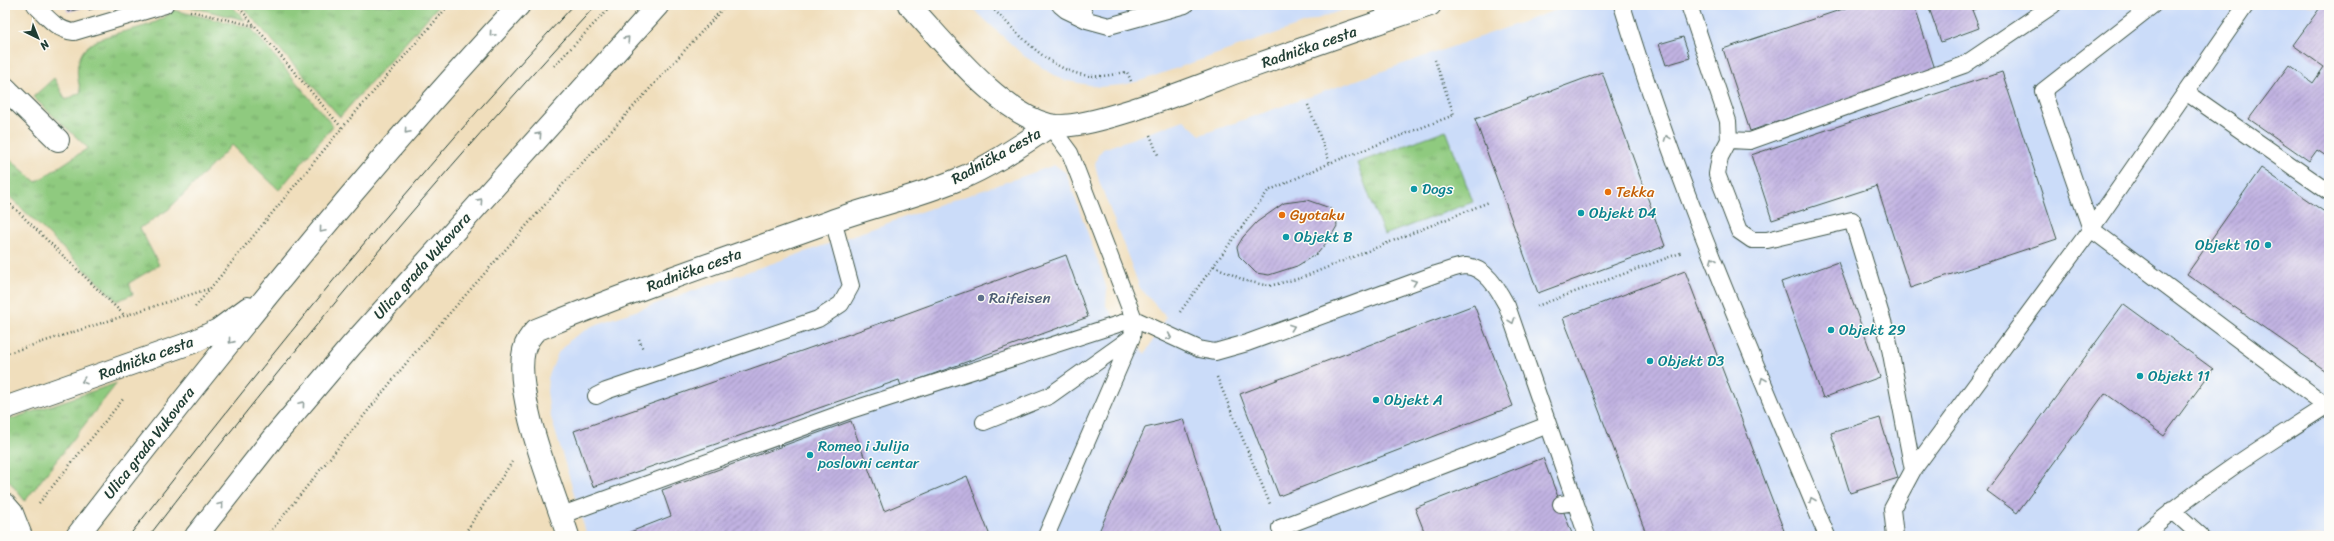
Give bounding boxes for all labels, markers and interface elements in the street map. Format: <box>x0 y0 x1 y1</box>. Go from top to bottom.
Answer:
north arrow <box>18 18 58 58</box>
street label: Radnička cesta <box>1258 18 1361 75</box>
one-way arrow <box>490 29 497 37</box>
text: N <box>35 35 54 55</box>
one-way arrow <box>622 36 629 44</box>
street label: Radnička cesta <box>946 120 1046 191</box>
one-way arrow <box>404 127 411 134</box>
one-way arrow <box>534 132 542 140</box>
one-way arrow <box>1664 135 1672 142</box>
place label: Dogs <box>1422 176 1453 202</box>
place label: Tekka <box>1616 179 1655 205</box>
marker: Dogs <box>1409 184 1419 194</box>
marker: Tekka <box>1603 187 1613 197</box>
one-way arrow <box>475 198 483 206</box>
place label: Objekt D4 <box>1589 200 1656 226</box>
place label: Gyotaku <box>1290 202 1345 228</box>
street label: Ulica grada Vukovara <box>367 206 478 326</box>
marker: Objekt D4 <box>1576 208 1586 218</box>
marker: Gyotaku <box>1277 210 1287 220</box>
place label: Objekt B <box>1294 224 1353 250</box>
one-way arrow <box>320 226 327 233</box>
marker: Objekt B <box>1281 232 1291 242</box>
place label: Objekt 10 <box>2195 232 2260 258</box>
marker: Objekt 10 <box>2263 240 2273 250</box>
street label: Radnička cesta <box>643 241 746 299</box>
one-way arrow <box>1710 256 1718 264</box>
one-way arrow <box>1411 278 1418 286</box>
place label: Raifeisen <box>989 285 1051 311</box>
marker: Raifeisen <box>976 293 986 303</box>
place label: Objekt 29 <box>1839 317 1906 343</box>
one-way arrow <box>1508 318 1516 325</box>
one-way arrow <box>1289 323 1296 331</box>
marker: Objekt 29 <box>1826 325 1836 335</box>
street label: Radnička cesta <box>95 329 198 387</box>
one-way arrow <box>1165 332 1172 340</box>
one-way arrow <box>228 337 235 344</box>
place label: Objekt D3 <box>1658 348 1724 374</box>
marker: Objekt D3 <box>1645 356 1655 366</box>
place label: Objekt 11 <box>2148 363 2210 389</box>
marker: Objekt 11 <box>2135 371 2145 381</box>
one-way arrow <box>81 376 88 384</box>
one-way arrow <box>1759 376 1767 383</box>
street label: Ulica grada Vukovara <box>97 381 202 505</box>
place label: Objekt A <box>1384 387 1443 413</box>
marker: Objekt A <box>1371 395 1381 405</box>
one-way arrow <box>297 401 304 409</box>
place label: Romeo i Julija poslovni centar <box>817 433 920 476</box>
marker: Romeo i Julija poslovni centar <box>805 450 815 460</box>
one-way arrow <box>1809 496 1817 503</box>
one-way arrow <box>216 503 223 510</box>

